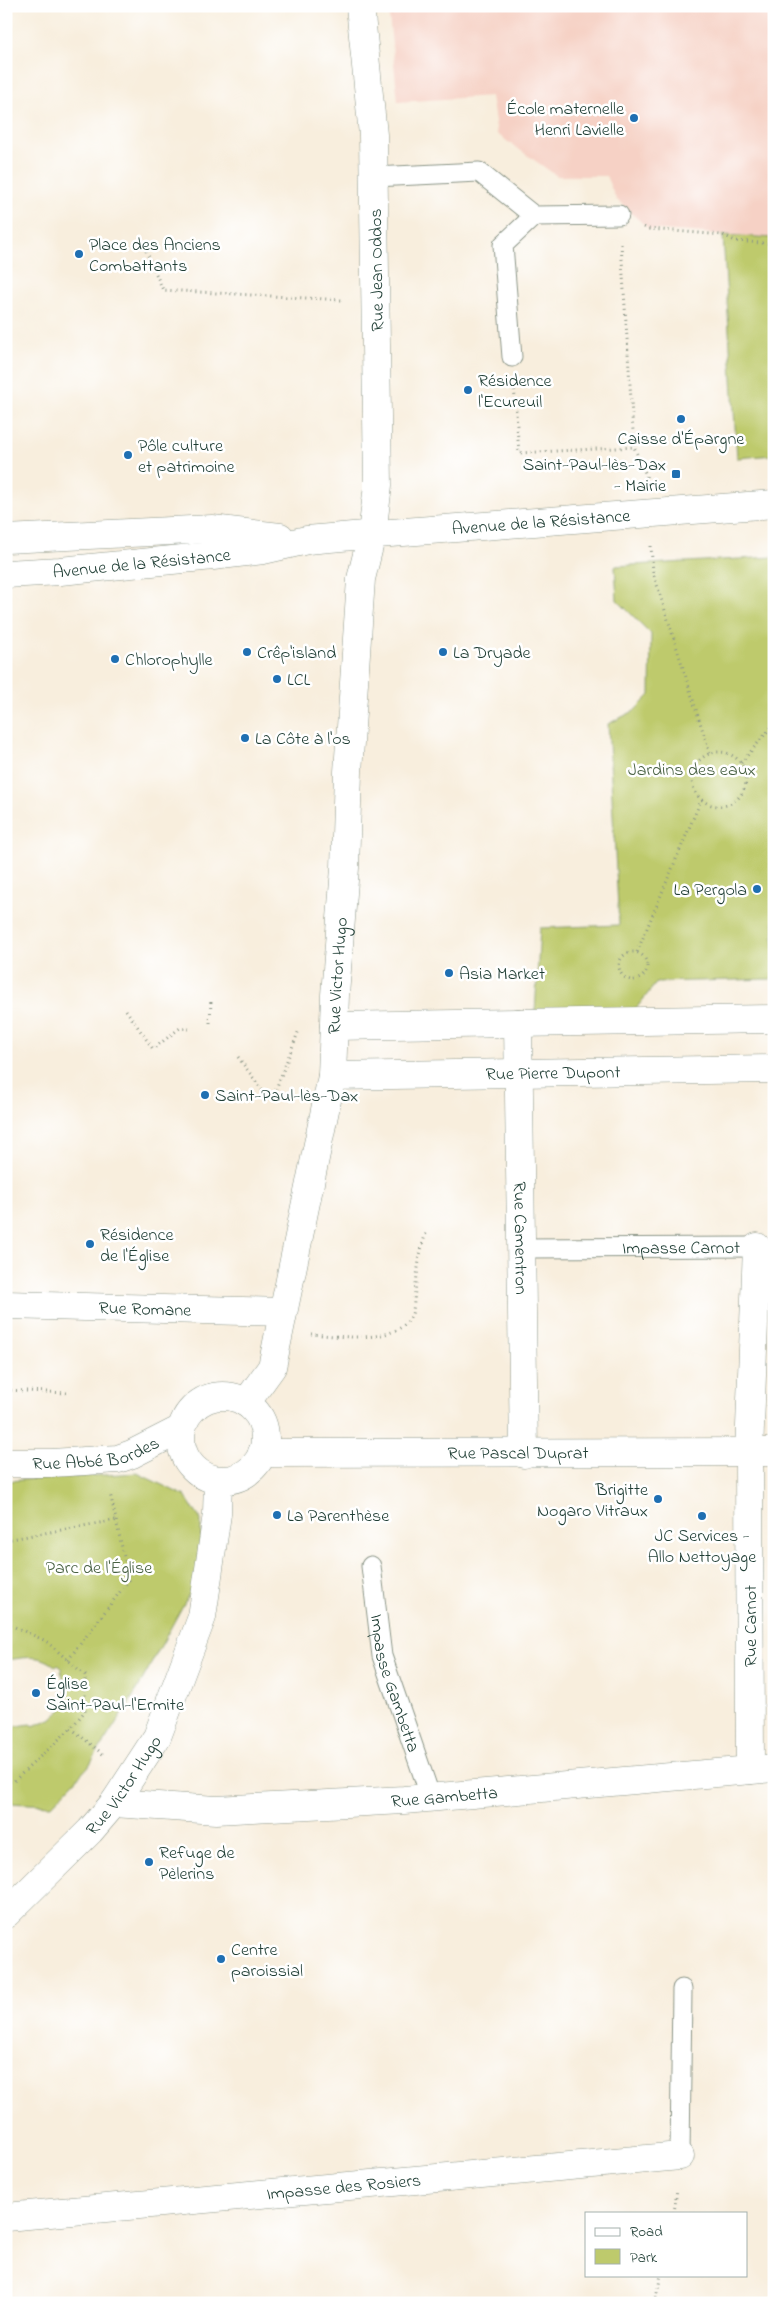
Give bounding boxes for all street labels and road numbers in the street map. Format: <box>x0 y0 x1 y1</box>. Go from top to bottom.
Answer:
street label: Rue Jean Oddos <box>364 208 392 332</box>
street label: Avenue de la Résistance <box>451 504 632 543</box>
street label: Avenue de la Résistance <box>52 543 233 586</box>
street label: Rue Victor Hugo <box>323 916 356 1035</box>
street label: Rue Pierre Dupont <box>485 1060 621 1089</box>
street label: Rue Camentron <box>505 1181 533 1295</box>
street label: Impasse Carnot <box>622 1236 740 1263</box>
street label: Rue Romane <box>98 1296 193 1325</box>
street label: Rue Abbé Bordes <box>32 1431 164 1478</box>
street label: Rue Pascal Duprat <box>447 1441 589 1468</box>
street label: Rue Carnot <box>739 1585 765 1667</box>
street label: Impasse Gambetta <box>362 1613 425 1756</box>
street label: Rue Victor Hugo <box>81 1731 169 1842</box>
street label: Rue Gambetta <box>390 1781 499 1816</box>
street label: Impasse des Rosiers <box>265 2168 422 2208</box>

